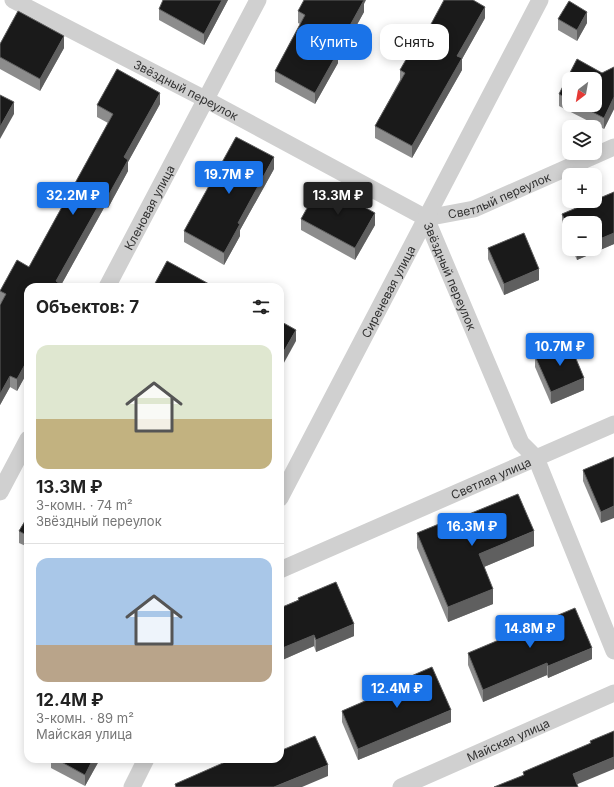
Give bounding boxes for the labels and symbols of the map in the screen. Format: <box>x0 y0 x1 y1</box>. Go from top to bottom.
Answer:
street label: Звёздный переулок <box>131 56 242 123</box>
north arrow <box>562 72 602 112</box>
pin: 19.7M ₽ <box>192 161 266 195</box>
street label: Кленовая улица <box>120 162 177 252</box>
street label: Светлый переулок <box>447 168 553 221</box>
pin: 32.2M ₽ <box>36 182 110 216</box>
pin: 13.3M ₽ <box>301 182 375 216</box>
street label: Звёздный переулок <box>421 220 480 333</box>
street label: Сиреневая улица <box>358 243 418 340</box>
pin: 10.7M ₽ <box>523 333 597 367</box>
street label: Светлая улица <box>448 454 533 502</box>
pin: 16.3M ₽ <box>435 513 509 547</box>
pin: 14.8M ₽ <box>493 615 567 649</box>
pin: 12.4M ₽ <box>360 675 434 709</box>
street label: Майская улица <box>464 715 552 765</box>

